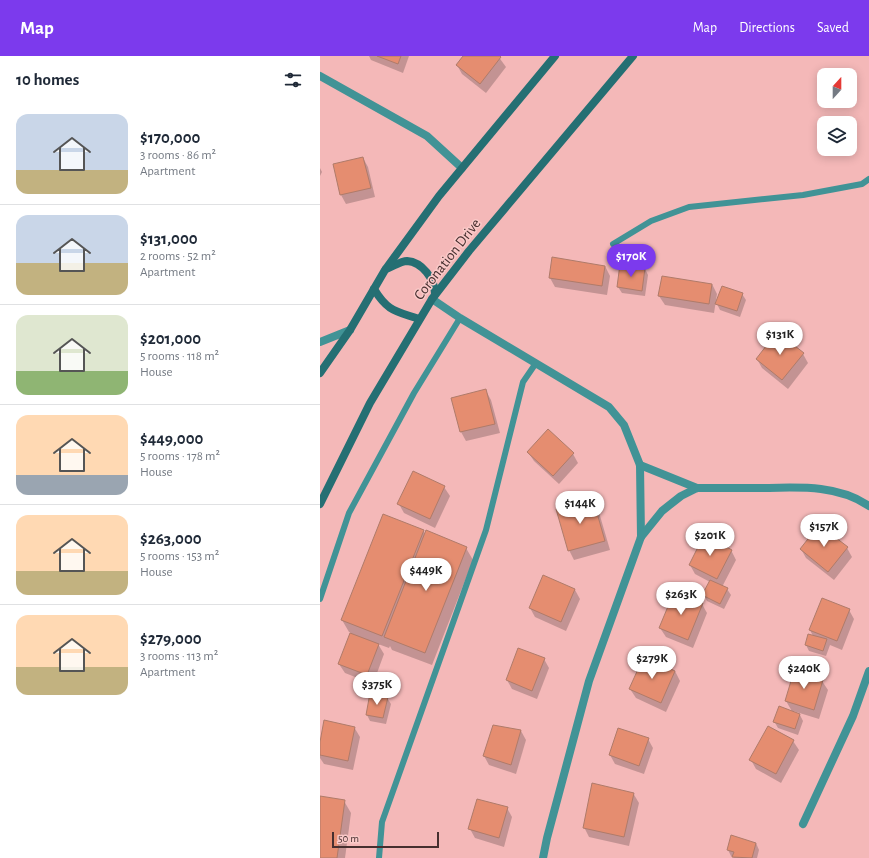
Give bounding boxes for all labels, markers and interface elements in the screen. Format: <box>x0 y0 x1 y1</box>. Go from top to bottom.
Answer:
text: Map <box>20 19 54 38</box>
text: Map <box>693 21 717 35</box>
text: Directions <box>739 21 795 35</box>
text: Saved <box>817 21 849 35</box>
north arrow <box>817 68 857 108</box>
map controls <box>817 68 857 156</box>
icon: filters <box>282 69 304 91</box>
text: 10 homes <box>16 71 79 88</box>
button: layers <box>817 116 857 156</box>
text: $170,000 <box>140 129 200 146</box>
icon: home <box>48 130 96 178</box>
text: 3 rooms · 86 m² <box>140 149 216 162</box>
text: Apartment <box>140 165 195 178</box>
street label: Coronation Drive <box>411 216 484 303</box>
text: $131,000 <box>140 230 198 247</box>
icon: home <box>48 231 96 279</box>
pin: $170K <box>603 244 659 278</box>
text: 2 rooms · 52 m² <box>140 250 216 263</box>
text: $170K <box>616 250 646 263</box>
text: Apartment <box>140 266 195 279</box>
pin: $131K <box>752 322 808 356</box>
text: $131K <box>766 328 794 341</box>
text: $201,000 <box>140 330 201 347</box>
icon: home <box>48 331 96 379</box>
text: 5 rooms · 118 m² <box>140 350 219 363</box>
text: House <box>140 366 172 379</box>
text: $449,000 <box>140 430 203 447</box>
icon: home <box>48 431 96 479</box>
text: 5 rooms · 178 m² <box>140 450 220 463</box>
text: House <box>140 466 172 479</box>
pin: $144K <box>552 491 608 525</box>
text: $144K <box>564 497 596 510</box>
pin: $157K <box>796 514 852 548</box>
text: $157K <box>809 520 839 533</box>
pin: $201K <box>682 523 738 557</box>
text: $201K <box>694 529 726 542</box>
text: $263,000 <box>140 530 202 547</box>
icon: home <box>48 531 96 579</box>
text: 5 rooms · 153 m² <box>140 550 219 563</box>
pin: $449K <box>398 558 454 592</box>
text: $449K <box>410 564 442 577</box>
text: House <box>140 566 172 579</box>
pin: $263K <box>653 582 709 616</box>
text: $263K <box>665 588 697 601</box>
text: $279,000 <box>140 630 202 647</box>
icon: home <box>48 631 96 679</box>
pin: $279K <box>624 646 680 680</box>
text: 3 rooms · 113 m² <box>140 650 218 663</box>
text: $279K <box>636 652 668 665</box>
pin: $240K <box>776 656 832 690</box>
text: $240K <box>788 662 820 675</box>
text: Apartment <box>140 666 195 679</box>
pin: $375K <box>349 672 405 706</box>
text: $375K <box>362 678 392 691</box>
scale bar <box>332 830 439 849</box>
text: 50 m <box>338 833 359 844</box>

